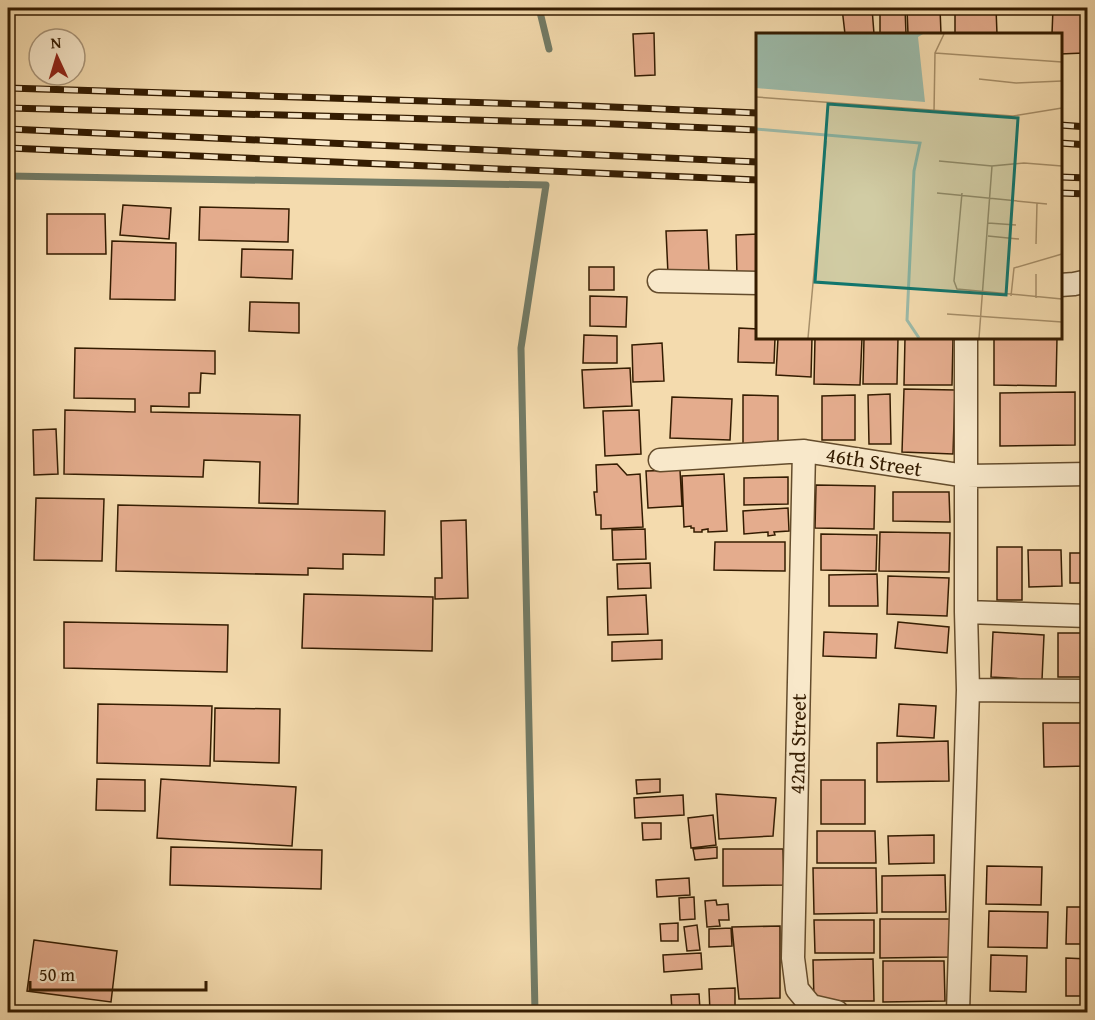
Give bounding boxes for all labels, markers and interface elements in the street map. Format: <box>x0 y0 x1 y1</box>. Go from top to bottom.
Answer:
north arrow <box>27 27 87 87</box>
text: N <box>50 30 62 54</box>
inset map <box>756 33 1062 339</box>
street label: 46th Street <box>824 439 925 485</box>
street label: 42nd Street <box>781 693 814 795</box>
scale bar <box>30 954 206 992</box>
text: 50 m <box>39 961 75 988</box>

